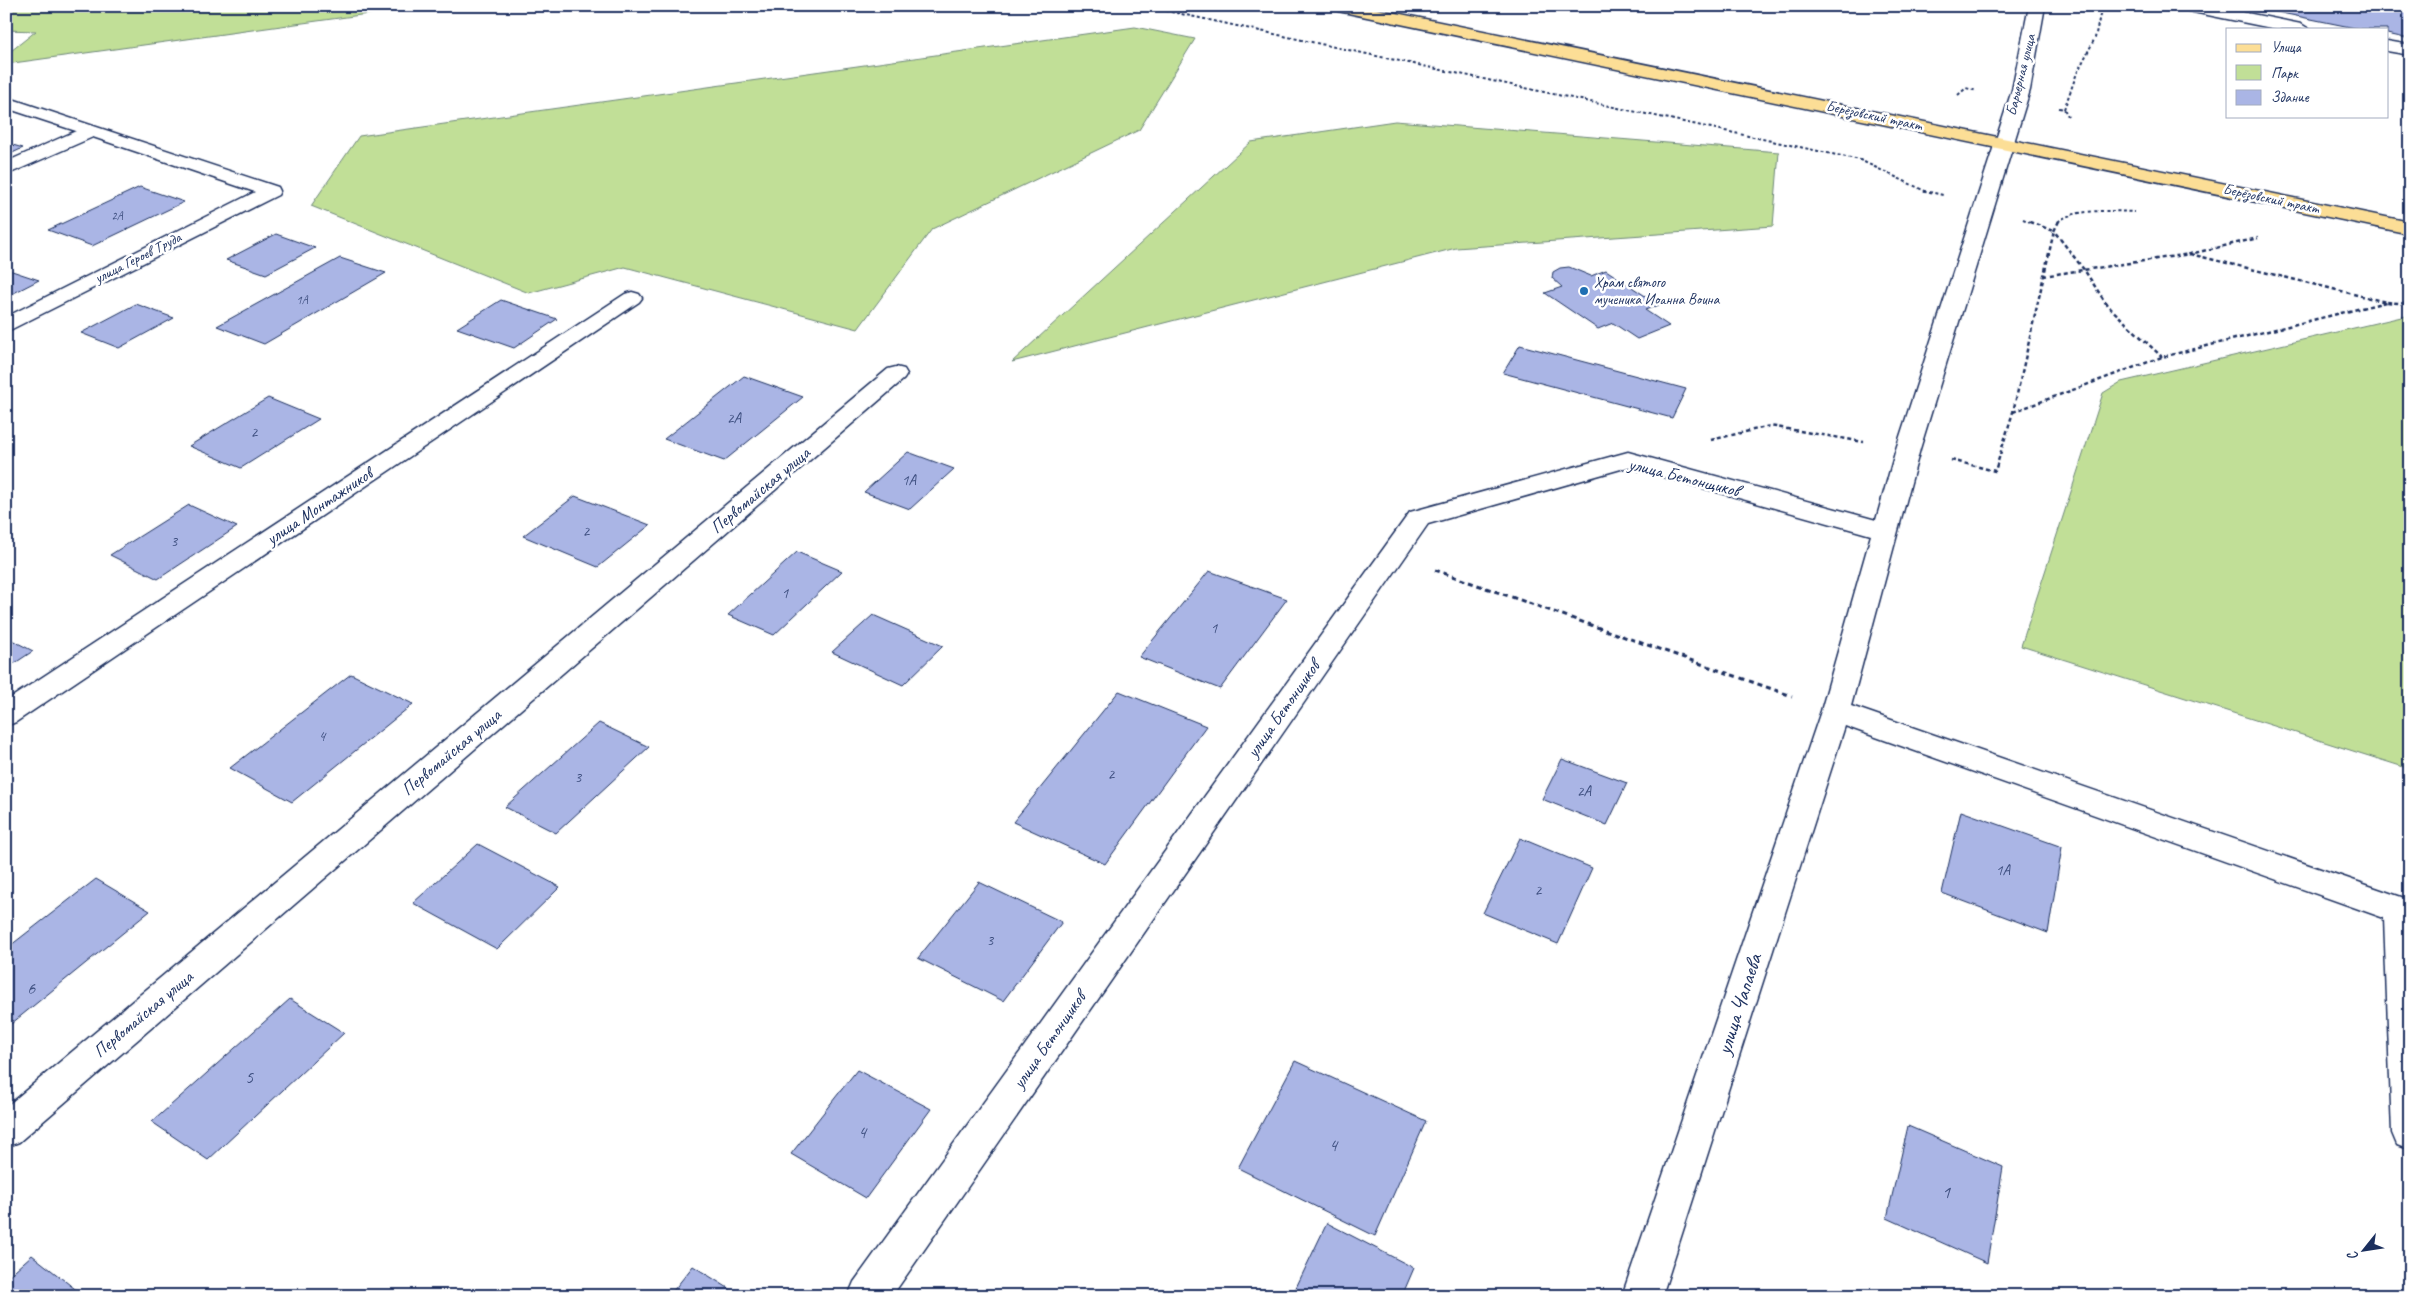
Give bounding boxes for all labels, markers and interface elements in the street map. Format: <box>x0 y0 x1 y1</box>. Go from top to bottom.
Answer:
legend <box>2226 28 2388 118</box>
street label: Барьерная улица <box>2002 31 2041 118</box>
text: Улица <box>2271 38 2302 57</box>
text: Парк <box>2271 64 2299 83</box>
text: Здание <box>2271 88 2310 107</box>
street label: Берёзовский тракт <box>1824 97 1925 136</box>
street label: Берёзовский тракт <box>2221 180 2322 219</box>
house number: 2А <box>111 208 124 224</box>
street label: улица Героев Труда <box>91 228 185 288</box>
place label: Храм святого мученика Иоанна Воина <box>1594 273 1721 309</box>
marker: Храм святого мученика Иоанна Воина <box>1578 285 1590 297</box>
house number: 1А <box>296 292 309 308</box>
house number: 2А <box>727 409 743 428</box>
house number: 2 <box>251 423 259 442</box>
street label: Первомайская улица <box>706 441 816 538</box>
street label: улица Бетонщиков <box>1625 452 1746 502</box>
street label: улица Монтажников <box>261 461 379 550</box>
house number: 1А <box>902 471 918 490</box>
house number: 2 <box>583 522 591 541</box>
house number: 3 <box>171 532 179 551</box>
house number: 1 <box>782 584 790 603</box>
house number: 1 <box>1211 619 1219 638</box>
street label: улица Бетонщиков <box>1241 653 1327 763</box>
street label: Первомайская улица <box>397 703 507 800</box>
house number: 4 <box>319 727 327 746</box>
house number: 2 <box>1108 765 1116 784</box>
house number: 3 <box>575 768 583 787</box>
house number: 2А <box>1577 782 1593 801</box>
house number: 1А <box>1996 861 2012 880</box>
house number: 2 <box>1535 881 1543 900</box>
house number: 3 <box>987 931 995 950</box>
street label: улица Чапаева <box>1710 949 1768 1059</box>
street label: Первомайская улица <box>89 965 199 1062</box>
house number: 6 <box>27 977 36 999</box>
street label: улица Бетонщиков <box>1007 984 1093 1094</box>
house number: 5 <box>245 1066 254 1088</box>
house number: 4 <box>858 1121 868 1143</box>
house number: 4 <box>1329 1134 1339 1156</box>
house number: 1 <box>1942 1181 1951 1203</box>
north arrow <box>2338 1224 2388 1274</box>
text: С <box>2343 1247 2362 1263</box>

